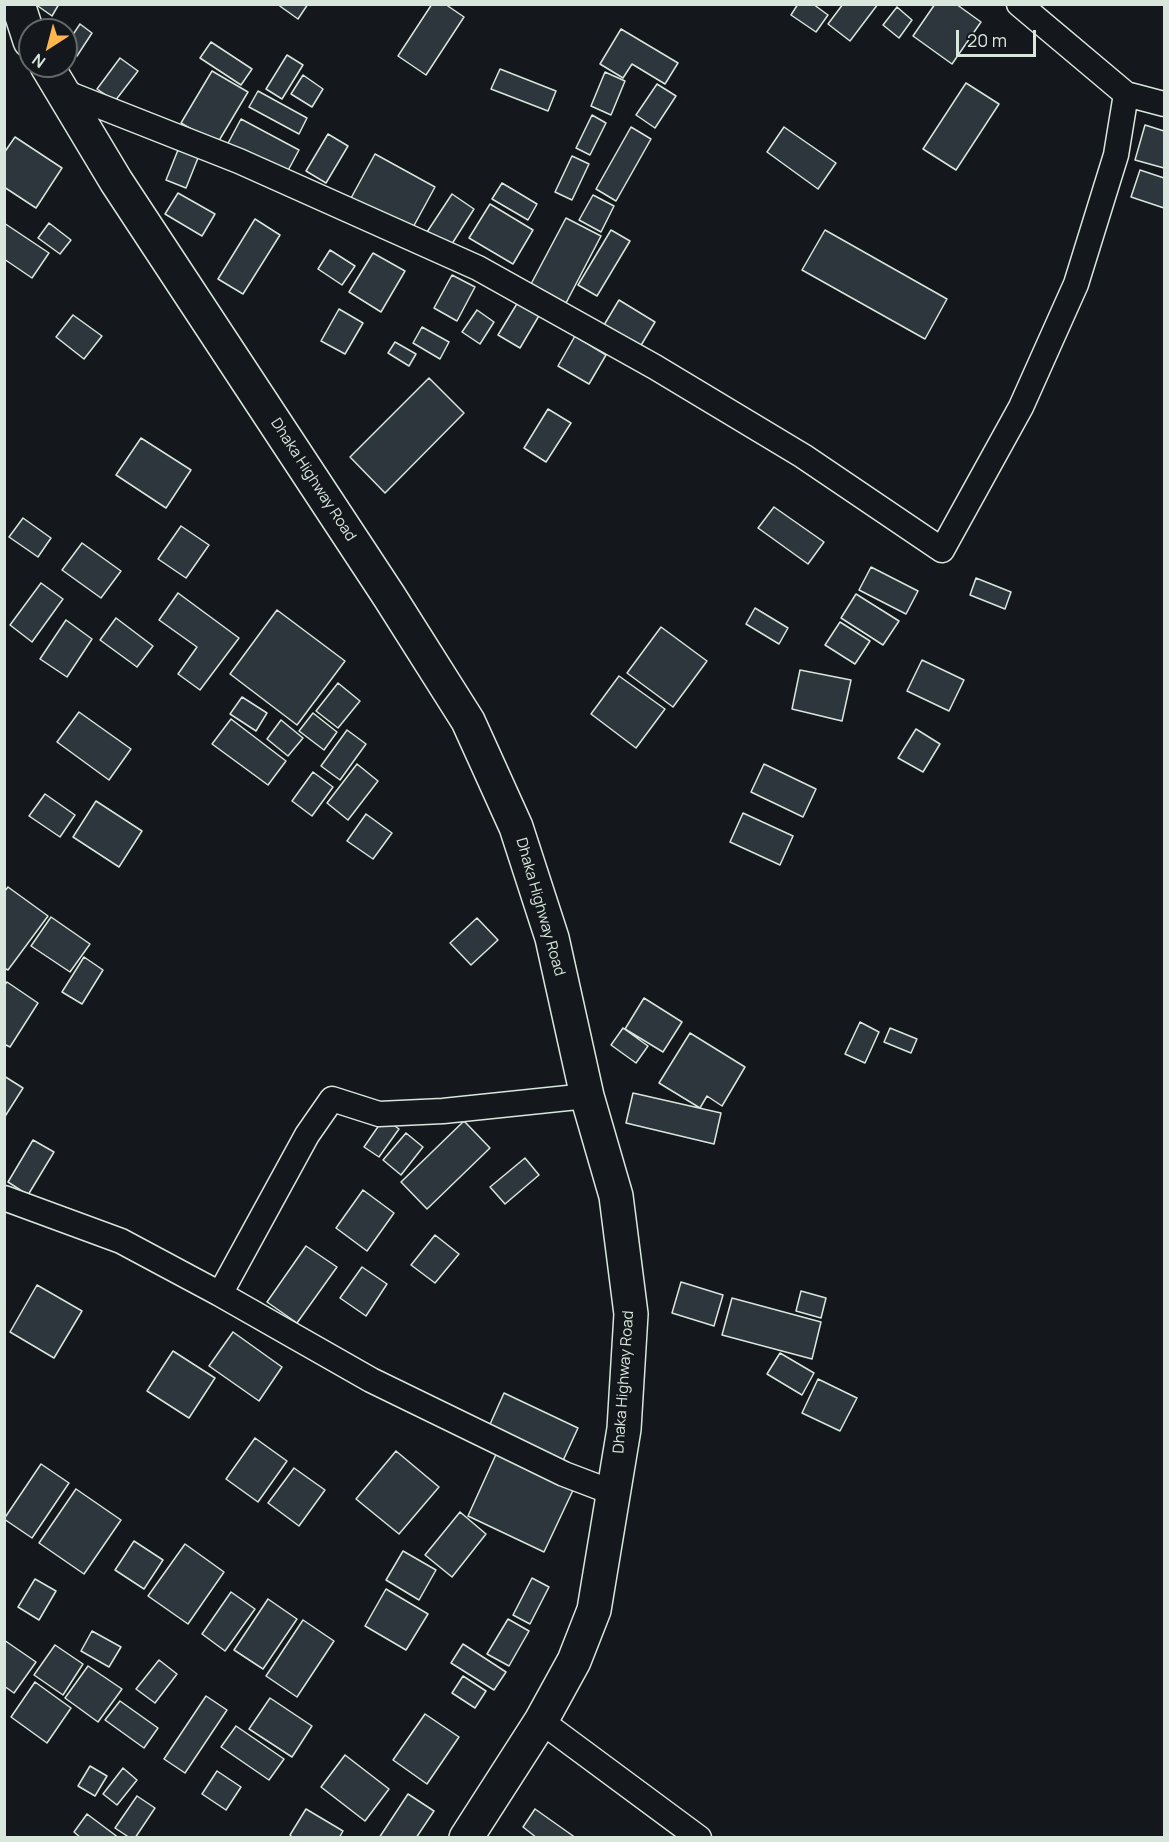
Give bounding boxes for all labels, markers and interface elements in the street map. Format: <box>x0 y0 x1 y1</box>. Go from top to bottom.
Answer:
north arrow <box>18 18 78 78</box>
scale bar <box>959 18 1038 56</box>
text: 20 m <box>967 28 1007 52</box>
text: N <box>27 49 50 73</box>
street label: Dhaka Highway Road <box>266 415 360 545</box>
street label: Dhaka Highway Road <box>512 836 568 978</box>
street label: Dhaka Highway Road <box>610 1310 638 1454</box>

